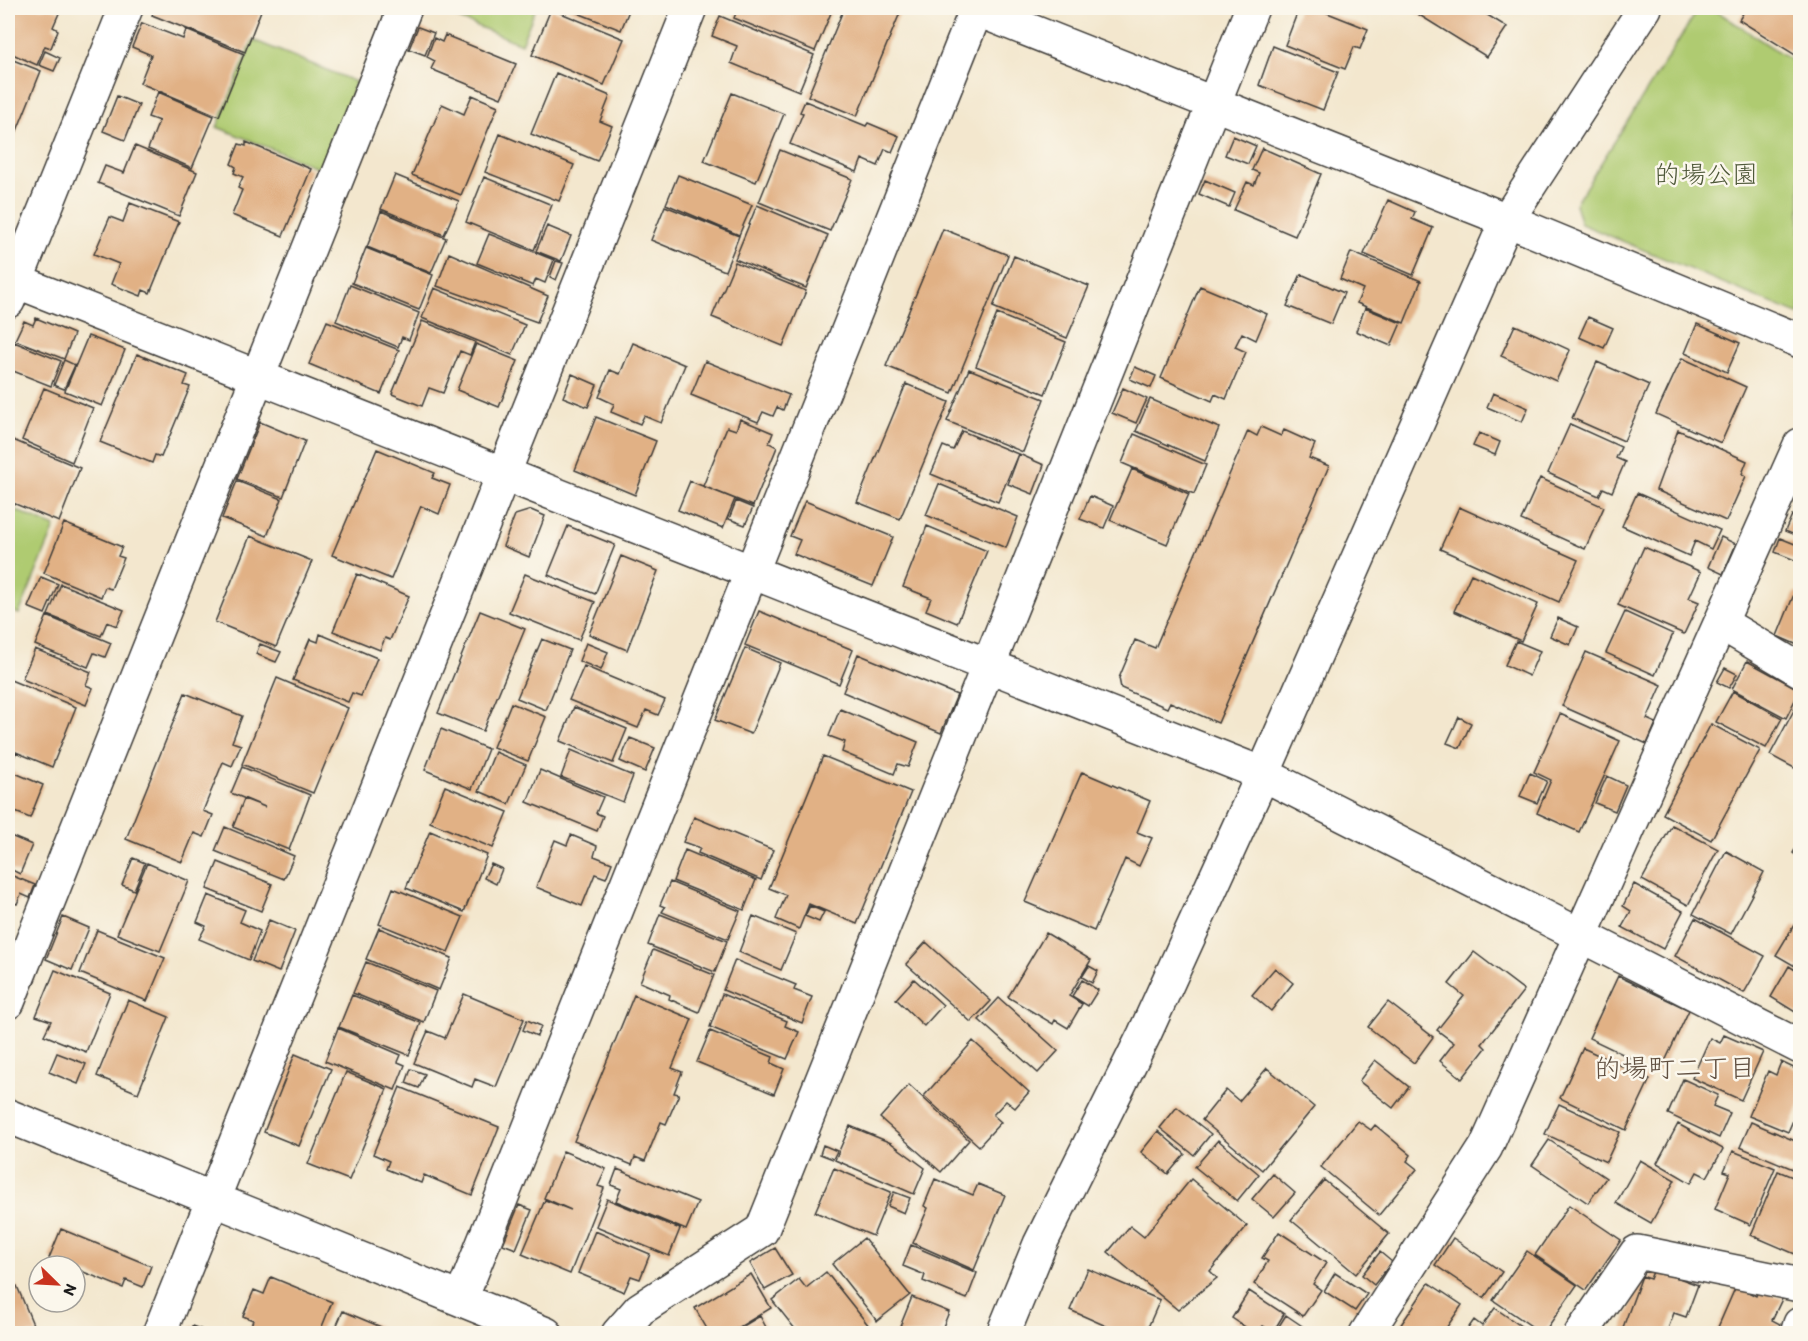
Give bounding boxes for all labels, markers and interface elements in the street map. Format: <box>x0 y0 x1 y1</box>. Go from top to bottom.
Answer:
park label: 的場公園 <box>1654 158 1758 190</box>
district label: 的場町二丁目 <box>1594 1051 1756 1084</box>
north arrow <box>27 1254 87 1314</box>
text: N <box>59 1281 81 1299</box>

